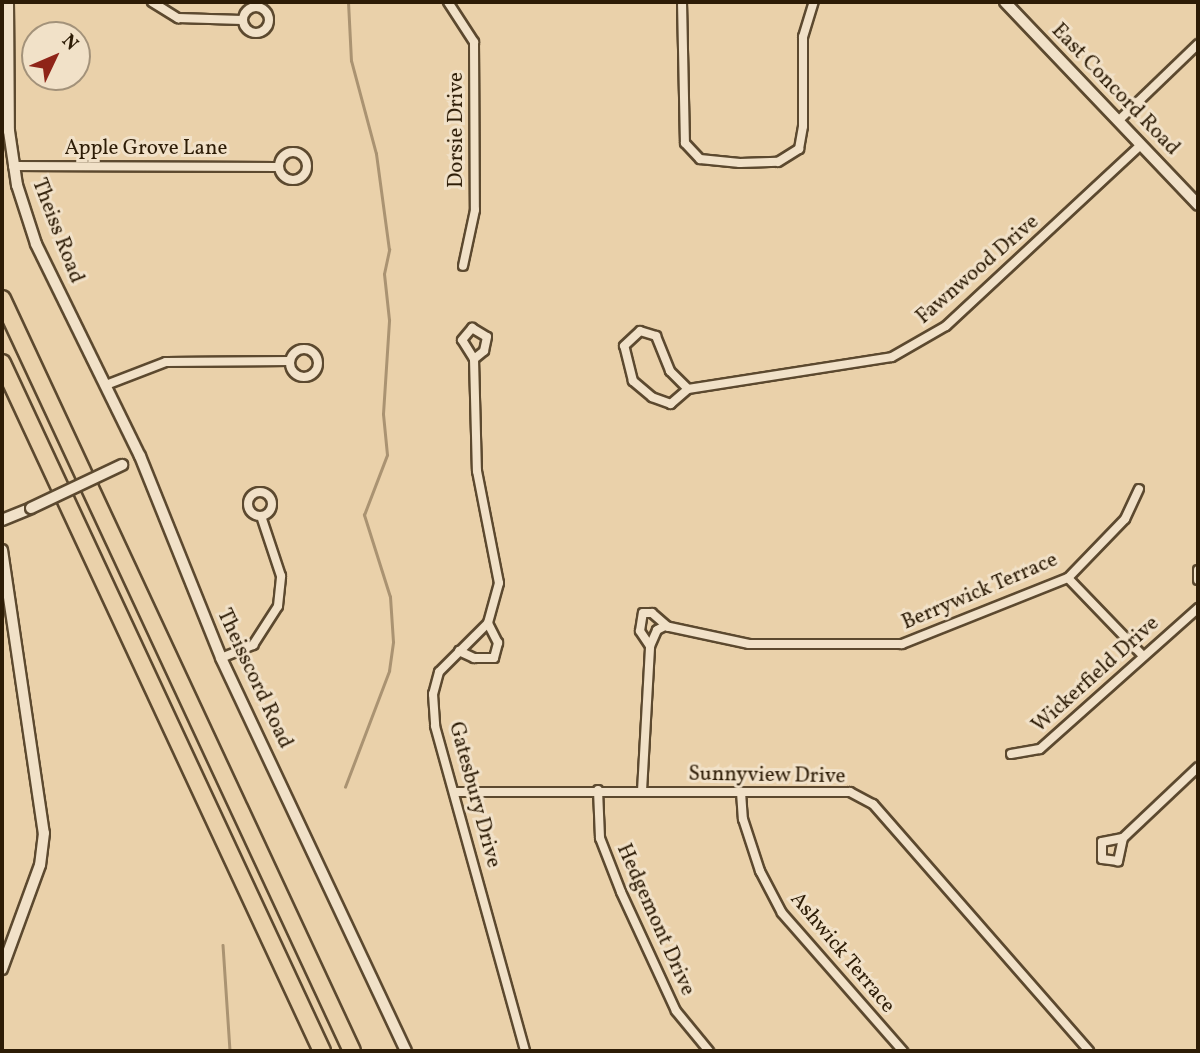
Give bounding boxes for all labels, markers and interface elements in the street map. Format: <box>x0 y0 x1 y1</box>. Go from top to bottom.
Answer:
street label: East Concord Road <box>1046 19 1184 161</box>
north arrow <box>21 21 91 91</box>
text: N <box>56 29 84 57</box>
street label: Dorsie Drive <box>444 72 470 188</box>
street label: Apple Grove Lane <box>64 136 228 162</box>
street label: Theiss Road <box>25 175 89 287</box>
street label: Fawnwood Drive <box>912 210 1044 330</box>
street label: Berrywick Terrace <box>898 548 1062 636</box>
street label: Theisscord Road <box>211 605 297 753</box>
street label: Wickerfield Drive <box>1027 611 1165 739</box>
street label: Gatesbury Drive <box>442 719 506 871</box>
street label: Sunnyview Drive <box>688 762 846 790</box>
street label: Hedgemont Drive <box>610 840 700 1000</box>
street label: Ashwick Terrace <box>784 887 900 1019</box>

